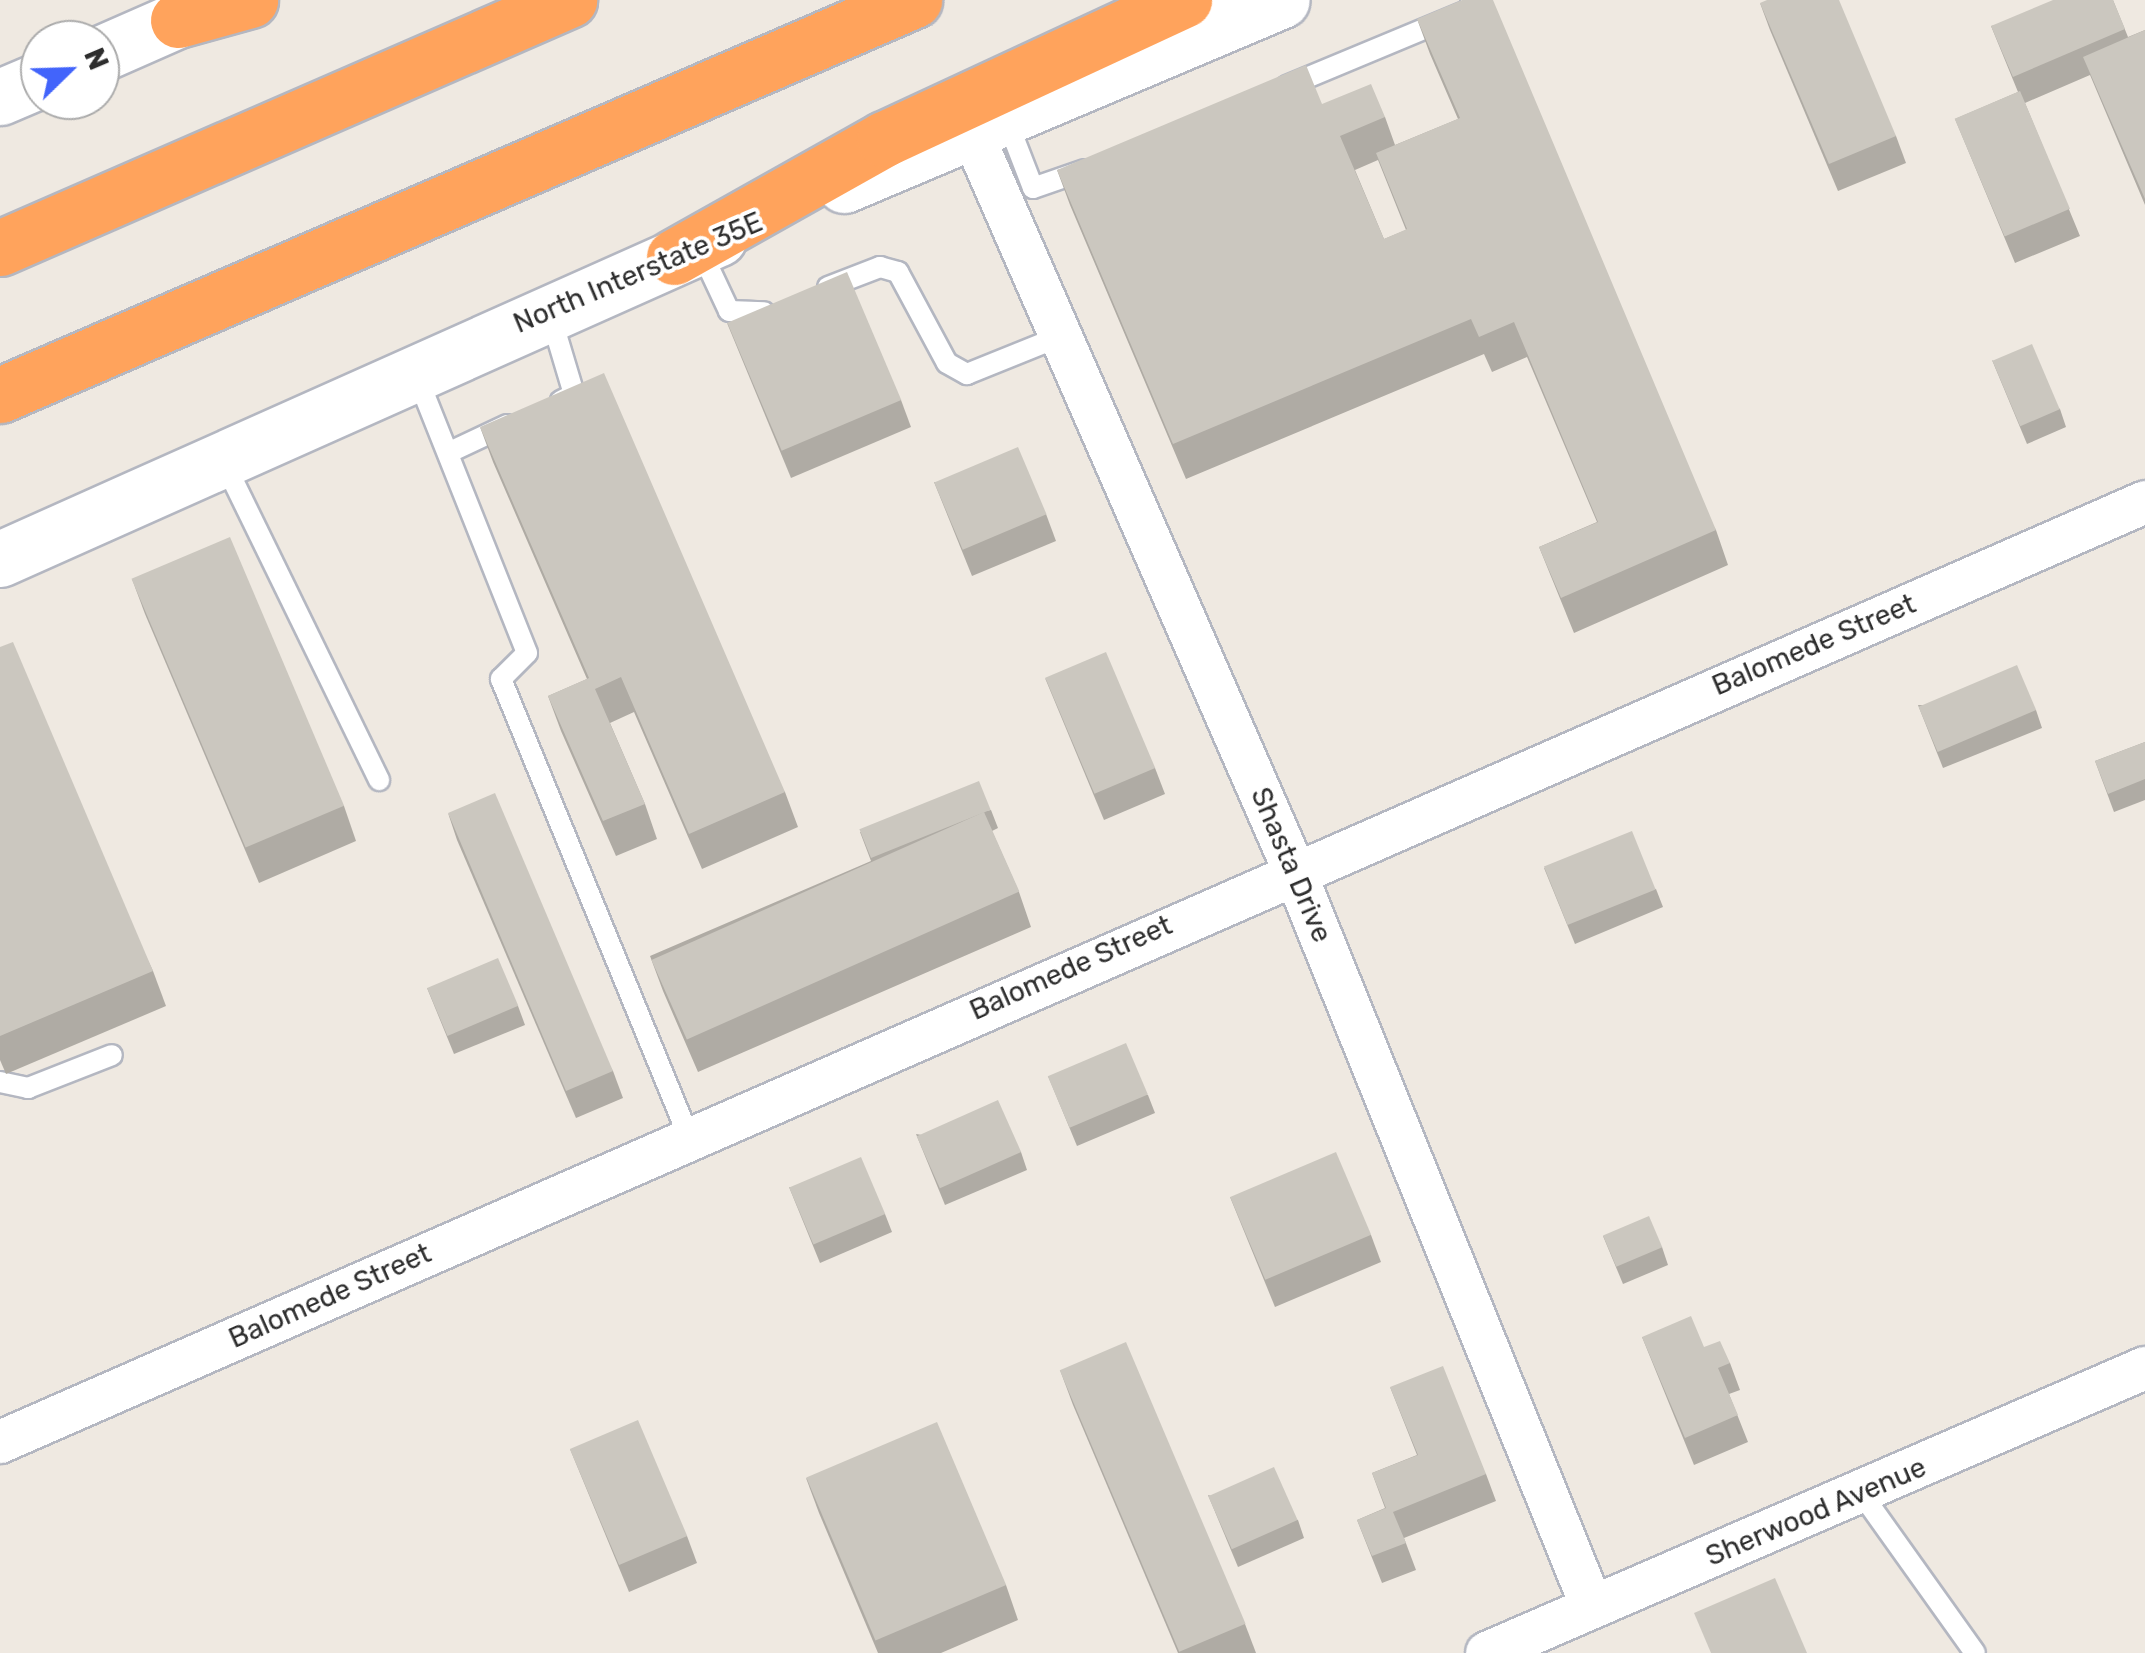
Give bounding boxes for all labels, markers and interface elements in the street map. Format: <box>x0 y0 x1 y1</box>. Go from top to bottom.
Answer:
north arrow <box>20 20 120 120</box>
text: N <box>77 43 115 75</box>
street label: North Interstate 35E <box>508 205 768 341</box>
street label: Balomede Street <box>1707 587 1921 703</box>
street label: Shasta Drive <box>1243 783 1339 947</box>
street label: Balomede Street <box>965 908 1177 1028</box>
street label: Balomede Street <box>224 1236 436 1356</box>
street label: Sherwood Avenue <box>1701 1450 1931 1574</box>

